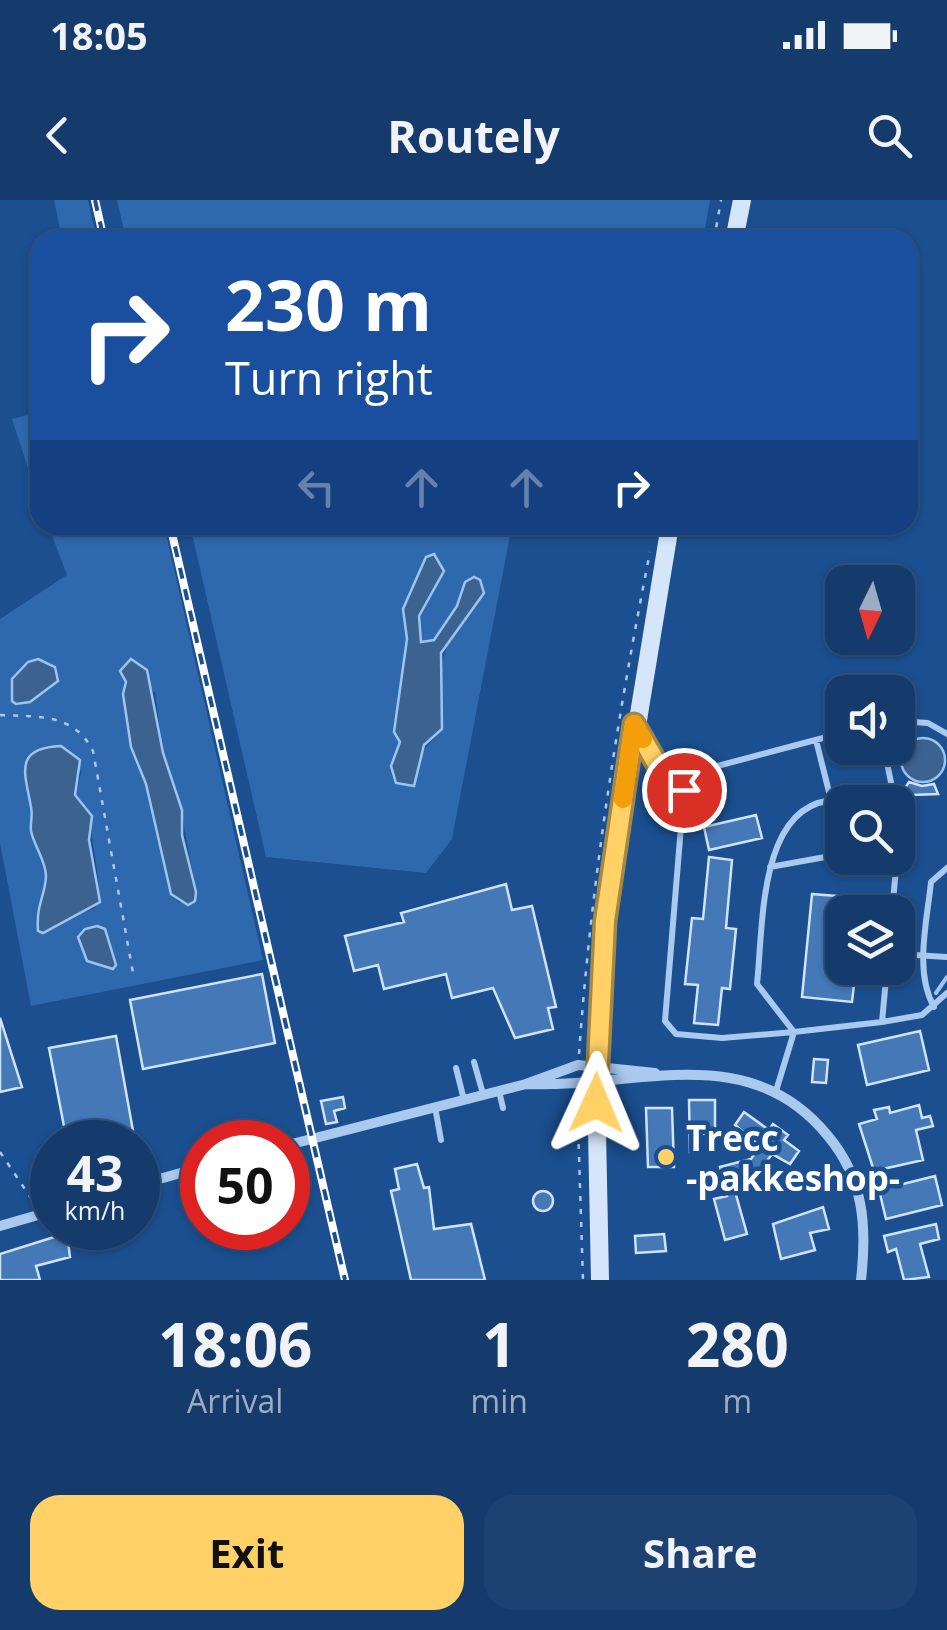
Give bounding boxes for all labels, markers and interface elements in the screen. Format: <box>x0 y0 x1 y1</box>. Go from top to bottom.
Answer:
text: 18:05 <box>50 9 148 61</box>
text: Routely <box>387 105 560 166</box>
icon: back <box>30 108 85 163</box>
icon: search <box>862 108 917 163</box>
text: 230 m <box>225 256 432 352</box>
icon: right <box>60 270 190 400</box>
text: Turn right <box>225 347 433 408</box>
icon: left <box>289 460 344 515</box>
icon: ahead <box>394 460 449 515</box>
icon: ahead <box>499 460 554 515</box>
icon: right <box>604 460 659 515</box>
north arrow <box>825 565 915 655</box>
map controls <box>825 565 915 985</box>
button: sound <box>825 675 915 765</box>
pin <box>642 748 727 833</box>
icon: arrive <box>657 763 712 818</box>
button: search <box>825 785 915 875</box>
button: layers <box>825 895 915 985</box>
position arrow <box>544 1051 648 1155</box>
place label: Trecc -pakkeshop- <box>686 1114 900 1201</box>
speed limit sign: 50 <box>180 1120 310 1250</box>
text: 43 <box>66 1139 124 1207</box>
marker: Trecc -pakkeshop- <box>655 1146 677 1168</box>
text: km/h <box>65 1193 125 1227</box>
text: 18:06 <box>158 1303 312 1385</box>
text: 1 <box>482 1303 516 1385</box>
text: 280 <box>686 1303 789 1385</box>
text: Arrival <box>187 1379 283 1422</box>
text: min <box>471 1379 528 1422</box>
text: m <box>723 1379 752 1422</box>
button: Exit <box>30 1495 464 1610</box>
button: Share <box>484 1495 917 1610</box>

